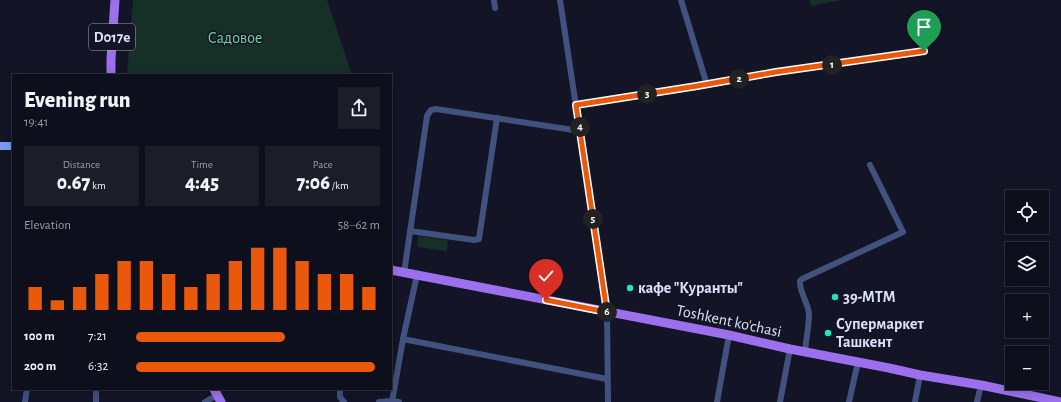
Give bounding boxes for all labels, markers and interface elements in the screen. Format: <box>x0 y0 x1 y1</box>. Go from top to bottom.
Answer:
pin <box>907 10 941 51</box>
icon: arrive <box>913 16 935 38</box>
road number: D017e <box>89 24 135 50</box>
park label: Садовое <box>208 30 262 46</box>
pin: 1 <box>822 55 842 75</box>
text: 1 <box>830 59 834 70</box>
pin: 2 <box>729 69 749 89</box>
text: 2 <box>736 73 742 84</box>
pin: 3 <box>637 84 657 104</box>
button: share <box>338 87 380 129</box>
text: 3 <box>645 88 649 99</box>
text: Evening run <box>24 89 131 111</box>
text: 19:41 <box>24 116 48 129</box>
pin: 4 <box>570 117 590 137</box>
text: 4 <box>577 121 583 132</box>
text: Distance <box>63 159 100 170</box>
text: Time <box>191 159 213 170</box>
text: Pace <box>313 159 333 170</box>
text: 0.67 <box>57 173 90 193</box>
text: 4:45 <box>185 173 219 193</box>
text: 7:06 <box>297 173 330 193</box>
text: km <box>90 180 106 191</box>
text: /km <box>330 180 349 191</box>
map controls <box>1005 190 1049 390</box>
button: locate <box>1005 190 1049 234</box>
pin: 5 <box>583 209 603 229</box>
text: 5 <box>591 213 595 224</box>
text: Elevation <box>24 219 71 232</box>
text: 58–62 m <box>338 219 380 232</box>
button: layers <box>1005 242 1049 286</box>
pin <box>529 259 563 300</box>
icon: check <box>535 265 557 287</box>
place label: кафе "Куранты" <box>638 280 743 297</box>
marker: кафе "Куранты" <box>625 283 635 293</box>
place label: 39-MTM <box>843 289 896 305</box>
marker: 39-MTM <box>830 292 840 302</box>
button: + <box>1005 294 1049 338</box>
pin: 6 <box>597 302 617 322</box>
street label: Toshkent ko'chasi <box>675 302 783 340</box>
text: 6 <box>604 306 610 317</box>
place label: Супермаркет Ташкент <box>836 316 924 350</box>
marker: Супермаркет Ташкент <box>823 328 833 338</box>
text: 100 m <box>24 330 55 343</box>
text: 7:21 <box>88 330 107 343</box>
button: − <box>1005 346 1049 390</box>
text: 200 m <box>24 360 56 373</box>
text: 6:32 <box>88 360 108 373</box>

